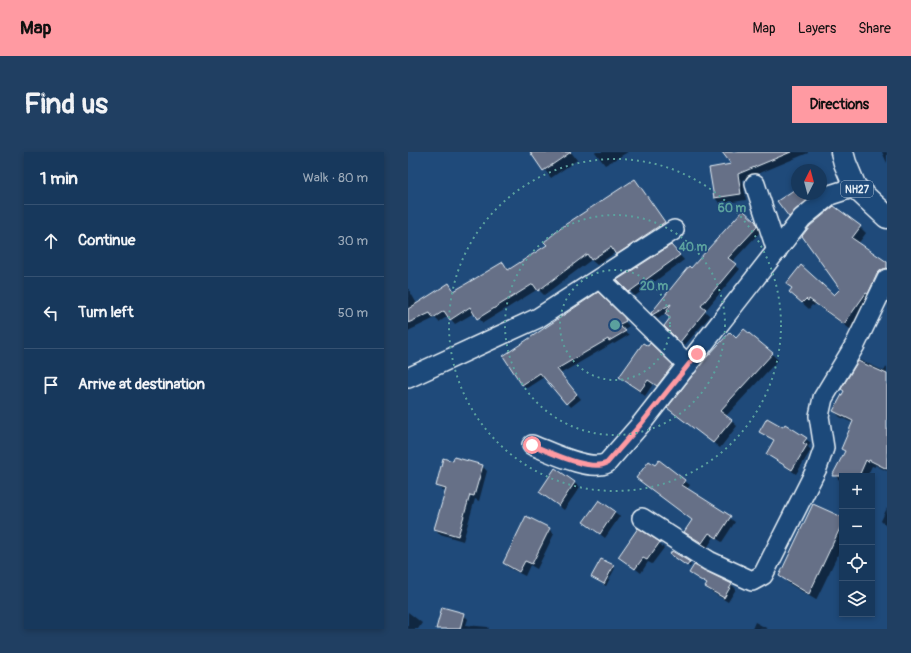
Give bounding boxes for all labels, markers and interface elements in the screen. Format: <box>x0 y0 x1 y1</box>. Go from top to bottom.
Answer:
text: Map <box>20 16 51 40</box>
text: Map <box>753 20 776 37</box>
text: Layers <box>798 20 836 37</box>
text: Share <box>858 20 891 37</box>
button: Directions <box>792 86 887 123</box>
text: Find us <box>24 87 108 122</box>
north arrow <box>791 164 827 200</box>
text: 1 min <box>40 168 78 189</box>
text: Walk · 80 m <box>303 170 368 186</box>
road number: NH27 <box>841 181 873 197</box>
text: 60 m <box>718 201 747 216</box>
icon: ahead <box>40 230 62 252</box>
text: Continue <box>78 231 136 250</box>
text: 30 m <box>338 233 368 249</box>
text: 40 m <box>678 240 708 255</box>
text: 20 m <box>640 279 668 294</box>
icon: left <box>40 302 62 324</box>
text: Turn left <box>78 303 134 322</box>
text: 50 m <box>338 305 368 321</box>
centre of rings <box>608 318 622 332</box>
route end <box>688 345 706 363</box>
icon: arrive <box>40 374 62 396</box>
text: Arrive at destination <box>78 375 205 394</box>
route start <box>523 436 541 454</box>
map controls <box>839 473 875 617</box>
button: + <box>839 473 875 509</box>
button: − <box>839 509 875 545</box>
button: locate <box>839 545 875 581</box>
button: layers <box>839 581 875 617</box>

